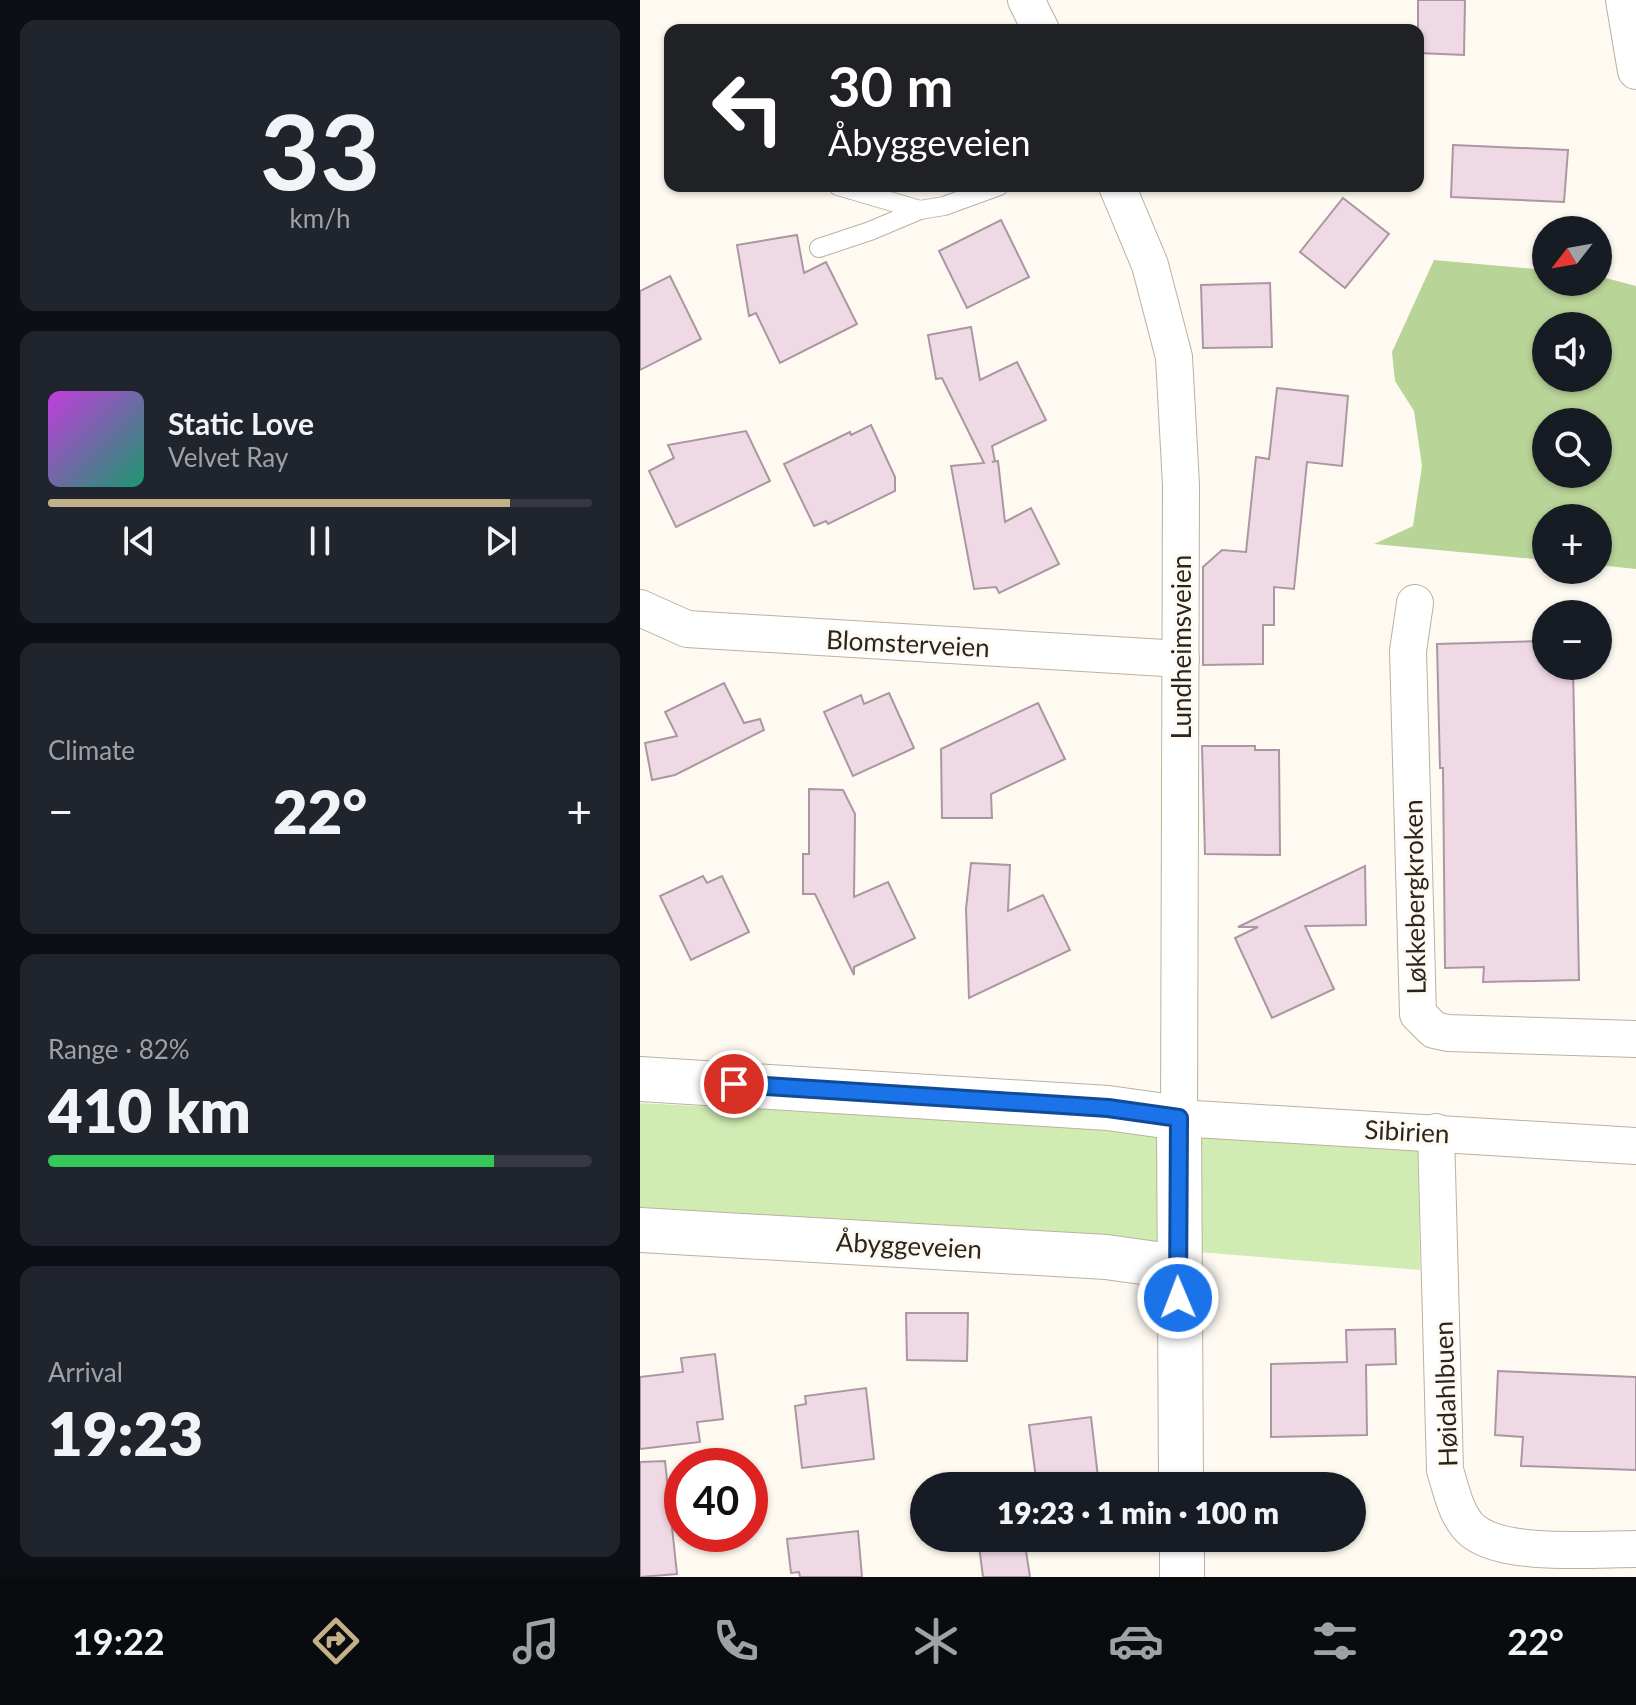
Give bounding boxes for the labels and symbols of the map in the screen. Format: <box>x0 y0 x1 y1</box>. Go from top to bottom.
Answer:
north arrow <box>1532 216 1612 296</box>
street label: Lundheimsveien <box>1165 555 1197 739</box>
street label: Blomsterveien <box>825 623 991 663</box>
street label: Løkkebergkroken <box>1396 799 1432 995</box>
pin <box>700 1050 768 1118</box>
street label: Sibirien <box>1364 1113 1450 1149</box>
street label: Åbyggeveien <box>835 1225 983 1265</box>
position arrow <box>1136 1256 1220 1340</box>
street label: Høidahlbuen <box>1426 1321 1464 1467</box>
speed limit sign: 40 <box>664 1448 768 1552</box>

